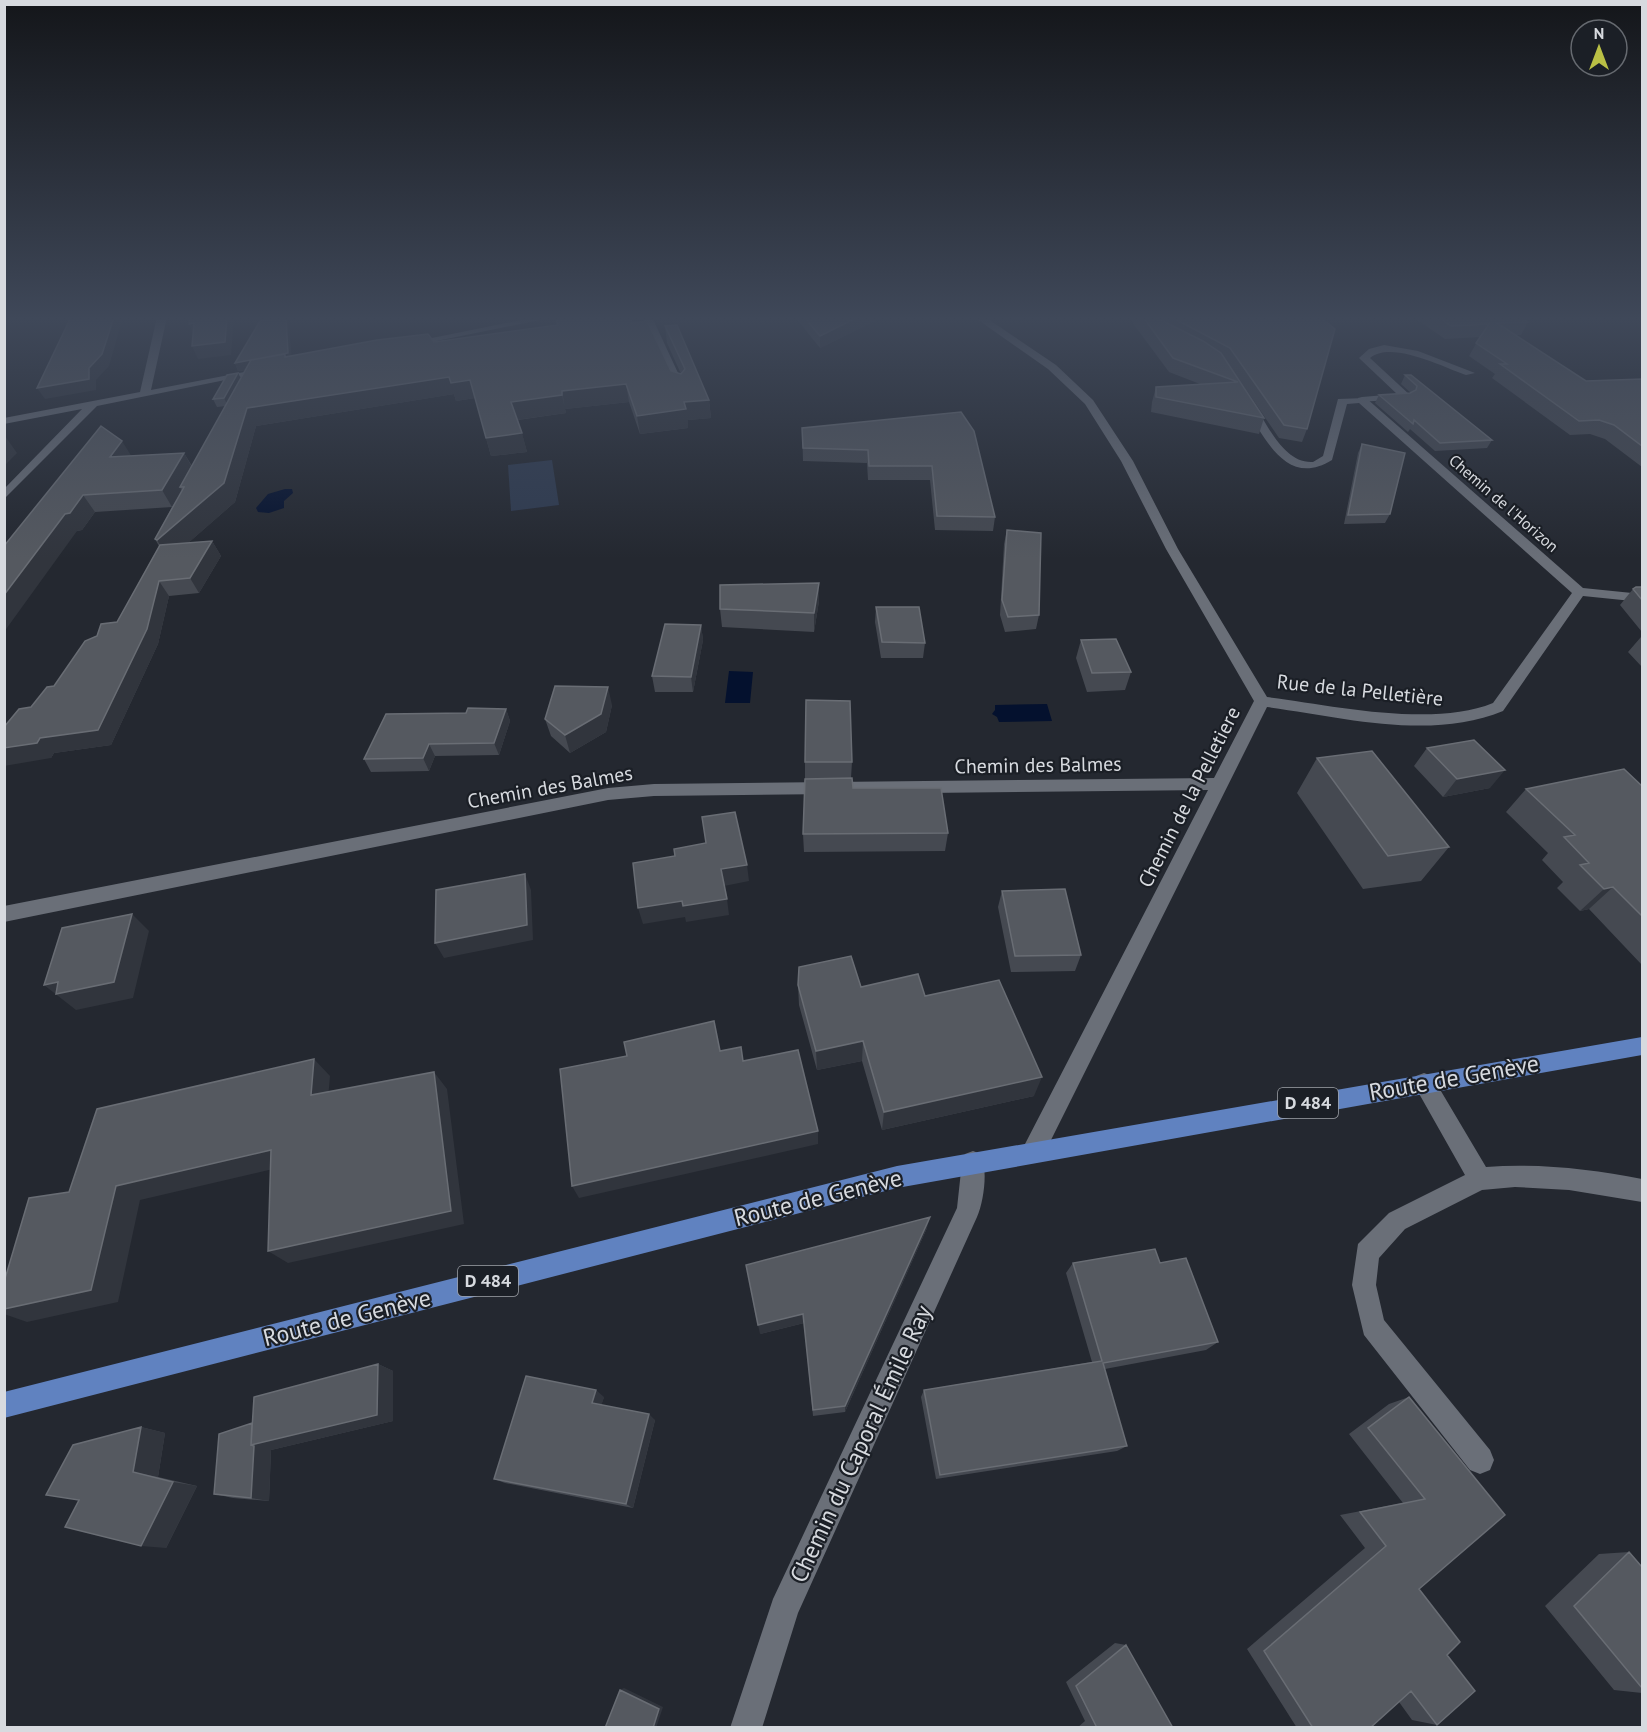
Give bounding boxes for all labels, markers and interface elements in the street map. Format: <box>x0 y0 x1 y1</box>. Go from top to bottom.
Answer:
north arrow <box>1569 18 1629 78</box>
text: N <box>1594 23 1604 43</box>
street label: Chemin de l'Horizon <box>1445 450 1563 556</box>
street label: Rue de la Pelletière <box>1276 668 1444 712</box>
street label: Chemin de la Pelletiere <box>1132 702 1246 892</box>
street label: Chemin des Balmes <box>954 751 1122 779</box>
street label: Chemin des Balmes <box>465 760 635 814</box>
street label: Route de Genève <box>1366 1047 1541 1108</box>
road number: D 484 <box>1278 1088 1338 1118</box>
street label: Route de Genève <box>731 1162 905 1233</box>
road number: D 484 <box>458 1266 518 1296</box>
street label: Route de Genève <box>260 1282 434 1353</box>
street label: Chemin du Caporal Émile Ray <box>783 1300 939 1588</box>

